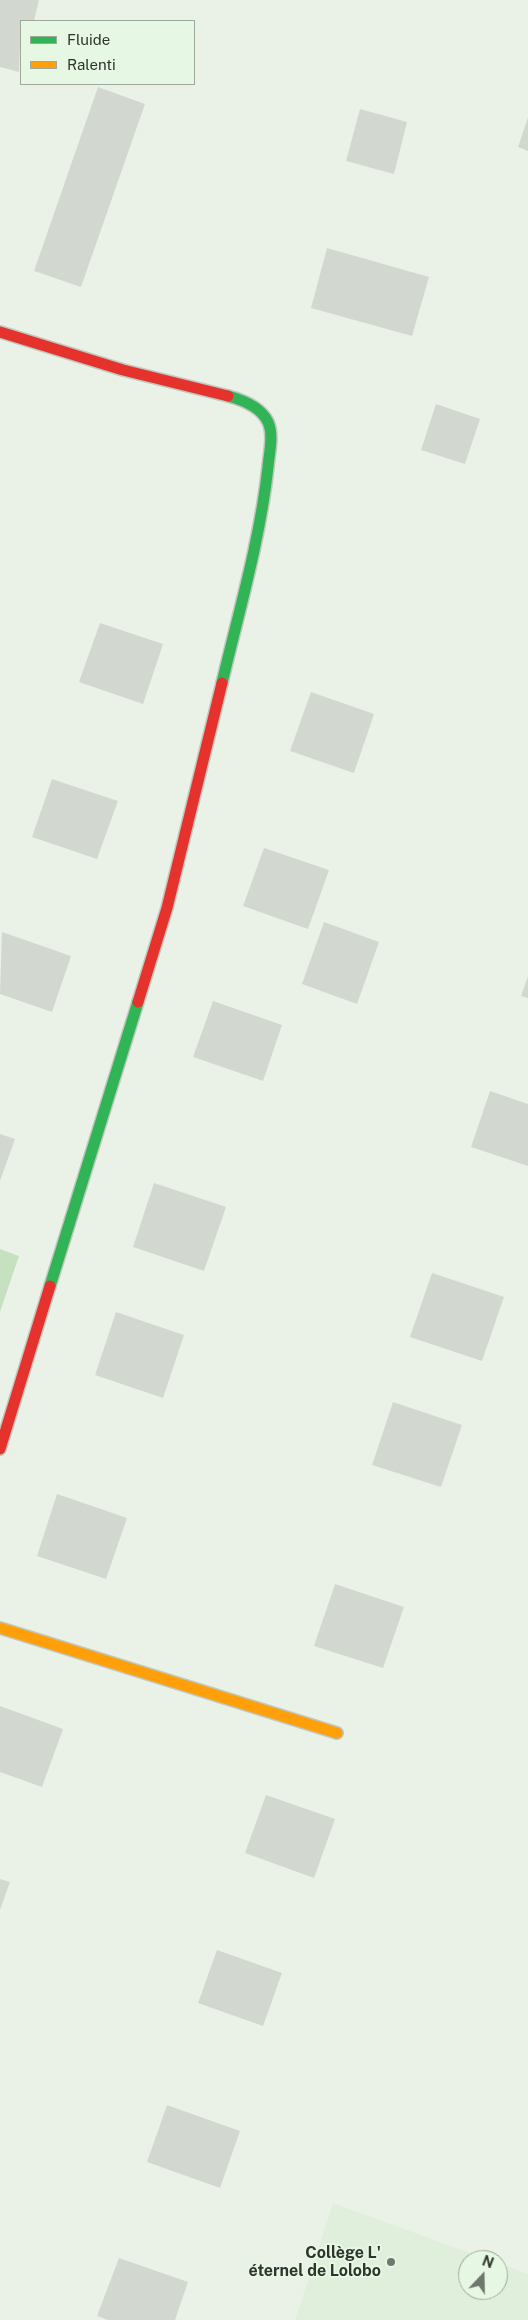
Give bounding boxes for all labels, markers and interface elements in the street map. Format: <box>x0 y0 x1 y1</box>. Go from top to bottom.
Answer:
legend <box>20 20 195 85</box>
text: Fluide <box>67 31 110 48</box>
text: Ralenti <box>67 56 116 73</box>
place label: Collège L' éternel de Lolobo <box>248 2243 381 2281</box>
north arrow <box>458 2250 508 2300</box>
text: N <box>480 2252 496 2271</box>
marker: Collège L' éternel de Lolobo <box>385 2256 397 2268</box>

